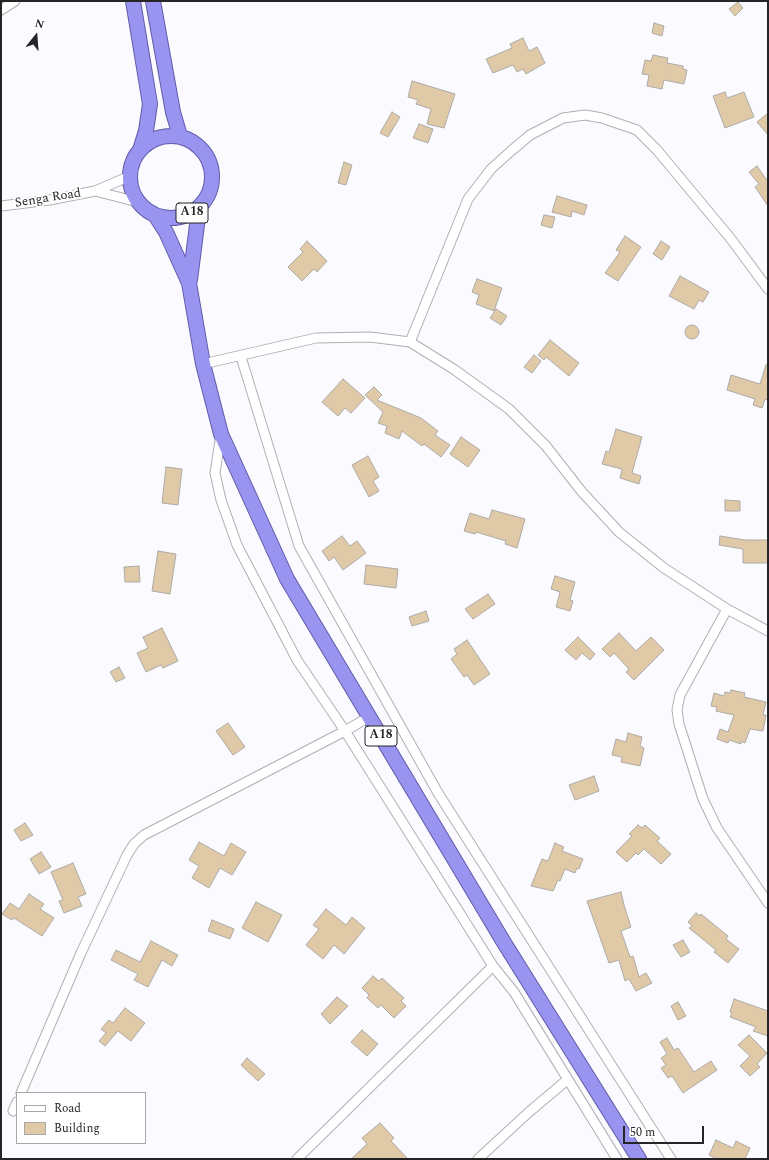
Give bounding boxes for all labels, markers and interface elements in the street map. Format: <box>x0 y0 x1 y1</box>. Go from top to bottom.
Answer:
text: N <box>33 15 46 33</box>
north arrow <box>16 16 56 56</box>
street label: Senga Road <box>14 186 82 212</box>
road number: A18 <box>176 203 208 223</box>
road number: A18 <box>365 726 397 746</box>
legend <box>16 1092 146 1144</box>
text: Road <box>54 1099 81 1118</box>
scale bar <box>625 1118 706 1144</box>
text: Building <box>54 1119 100 1138</box>
text: 50 m <box>630 1123 655 1142</box>

